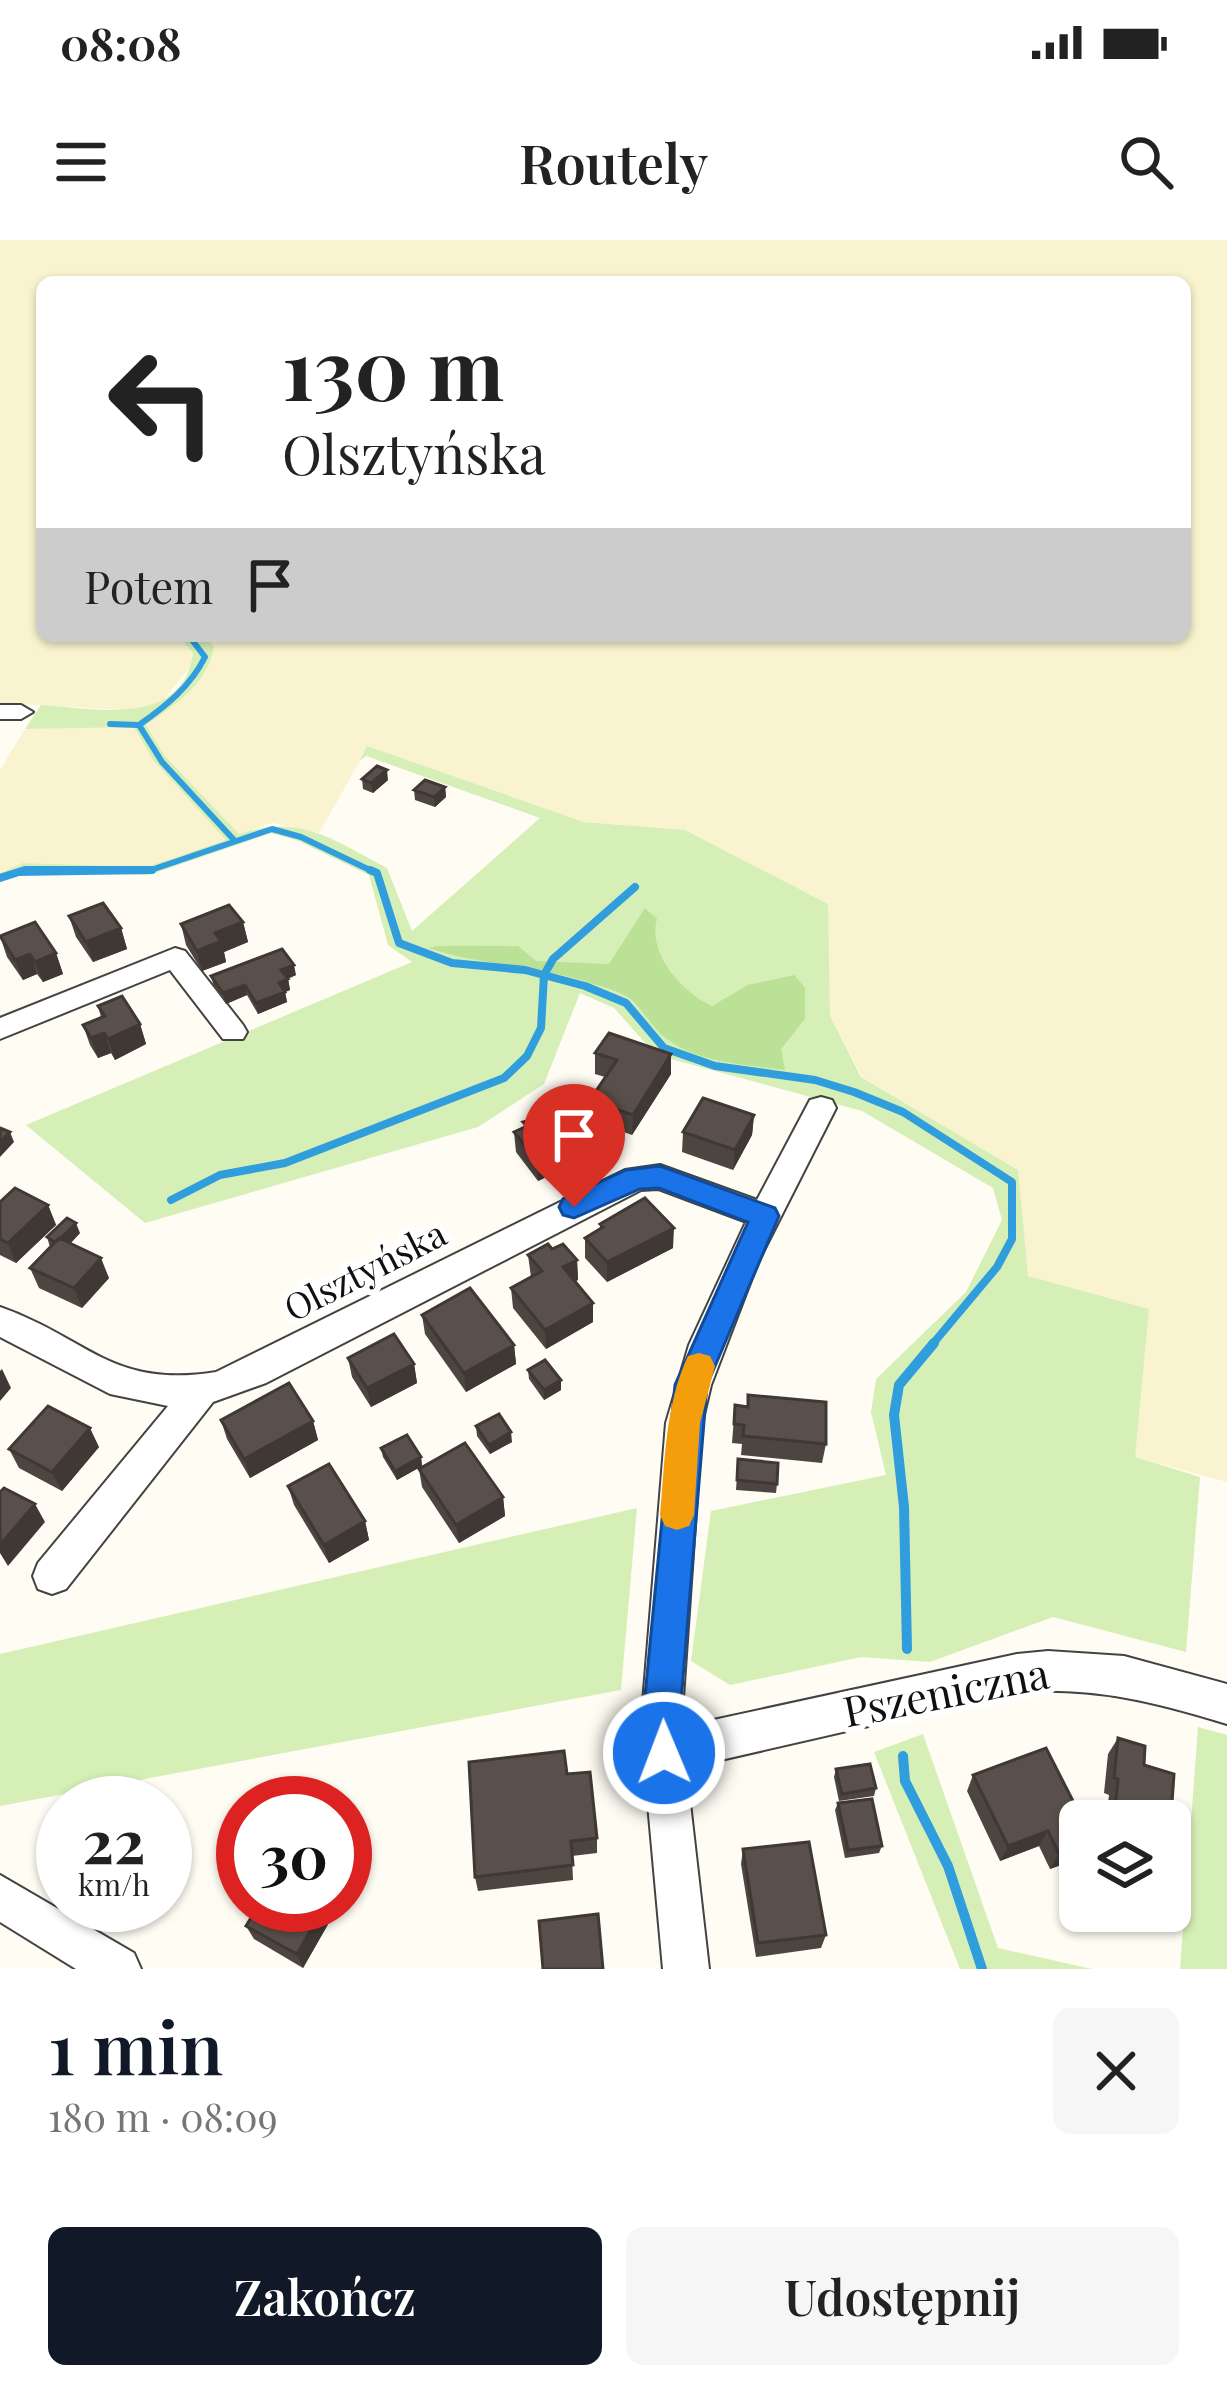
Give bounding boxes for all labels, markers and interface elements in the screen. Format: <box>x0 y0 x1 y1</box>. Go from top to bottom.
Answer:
text: 08:08 <box>60 12 182 72</box>
text: Routely <box>519 126 708 198</box>
icon: menu <box>48 129 114 195</box>
icon: search <box>1113 129 1179 195</box>
text: 130 m <box>282 310 504 422</box>
icon: left <box>84 324 240 480</box>
text: Olsztyńska <box>282 417 546 489</box>
icon: arrive <box>237 552 303 618</box>
text: Potem <box>84 555 213 615</box>
pin <box>523 1084 625 1207</box>
icon: arrive <box>541 1102 607 1168</box>
street label: Olsztyńska <box>275 1208 453 1330</box>
street label: Pszeniczna <box>838 1644 1053 1738</box>
position arrow <box>601 1690 727 1816</box>
speed limit sign: 30 <box>216 1776 372 1932</box>
text: 22 <box>83 1799 145 1879</box>
map controls <box>1059 1800 1191 1932</box>
button: layers <box>1059 1800 1191 1932</box>
text: km/h <box>78 1864 150 1904</box>
text: 1 min <box>48 1997 223 2093</box>
button: close <box>1053 2008 1179 2134</box>
text: 180 m · 08:09 <box>48 2090 277 2142</box>
button: Zakończ <box>48 2227 602 2365</box>
button: Udostępnij <box>626 2227 1179 2365</box>

